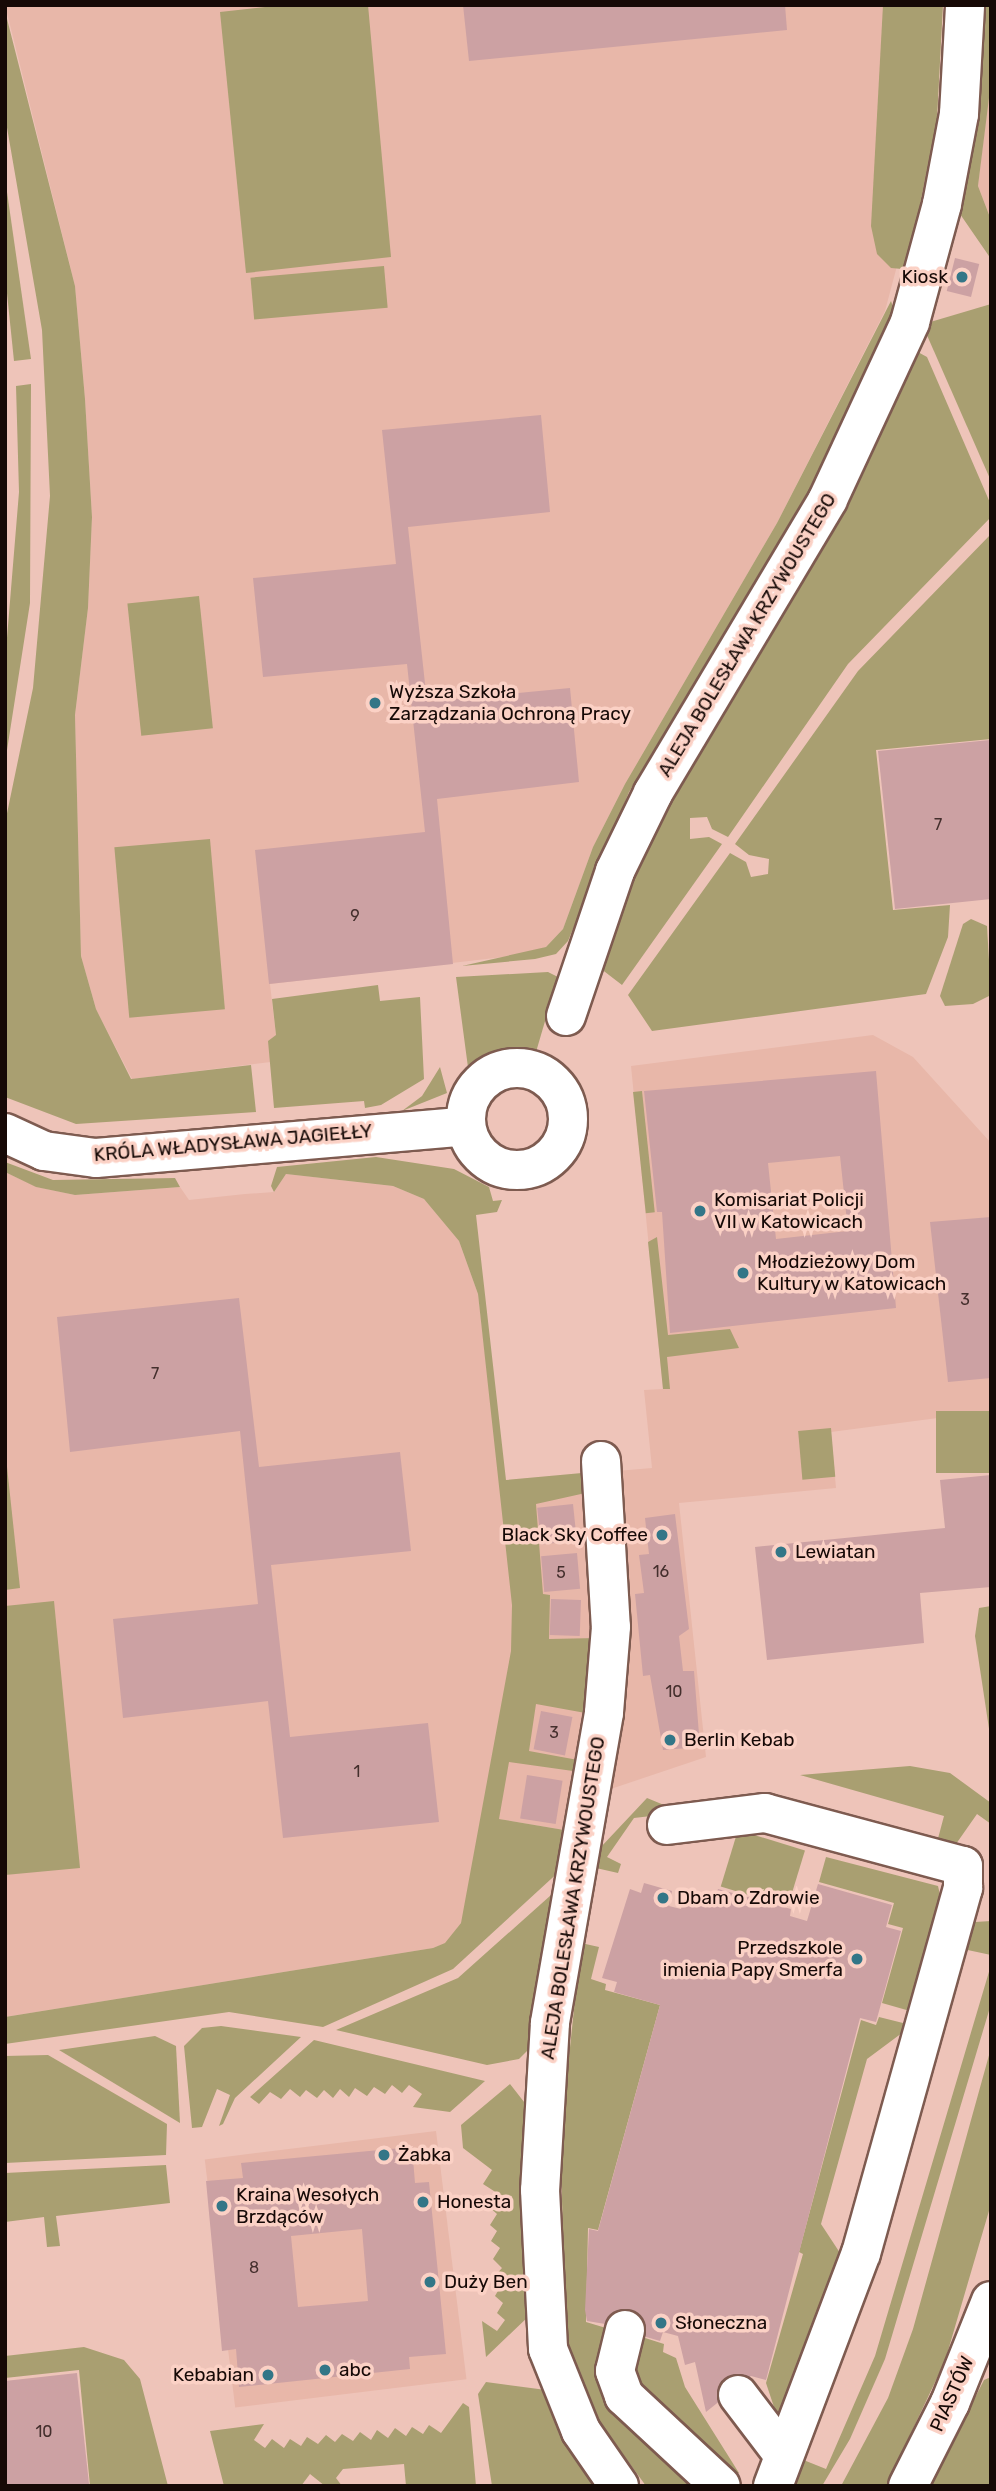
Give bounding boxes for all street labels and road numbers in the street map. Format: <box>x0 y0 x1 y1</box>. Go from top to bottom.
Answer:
street label: ALEJA BOLESŁAWA KRZYWOUSTEGO <box>653 489 841 781</box>
street label: KRÓLA WŁADYSŁAWA JAGIEŁŁY <box>92 1119 374 1167</box>
street label: ALEJA BOLESŁAWA KRZYWOUSTEGO <box>536 1734 610 2062</box>
street label: PIASTÓW <box>925 2353 979 2435</box>

